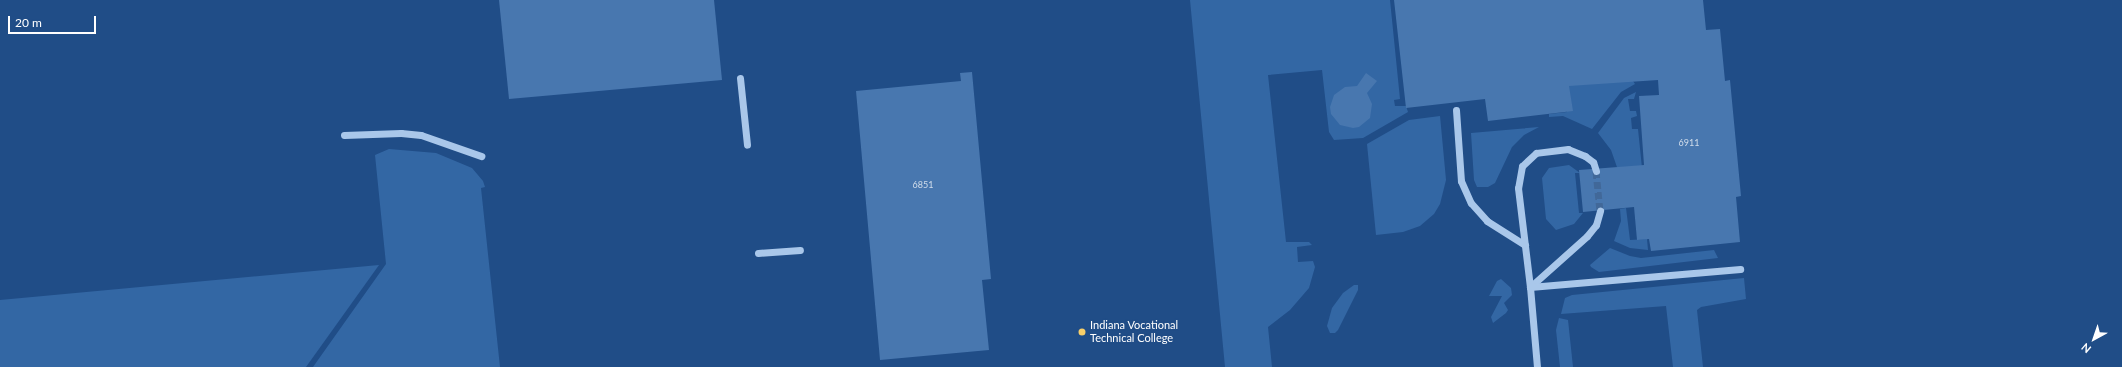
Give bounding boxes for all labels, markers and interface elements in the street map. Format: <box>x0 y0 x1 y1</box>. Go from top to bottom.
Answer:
scale bar <box>10 8 98 34</box>
text: 20 m <box>15 15 42 30</box>
house number: 6911 <box>1679 138 1699 148</box>
house number: 6851 <box>913 180 933 190</box>
place label: Indiana Vocational Technical College <box>1090 319 1179 345</box>
north arrow <box>2074 319 2114 359</box>
marker: Indiana Vocational Technical College <box>1077 327 1087 337</box>
text: N <box>2079 341 2093 356</box>

